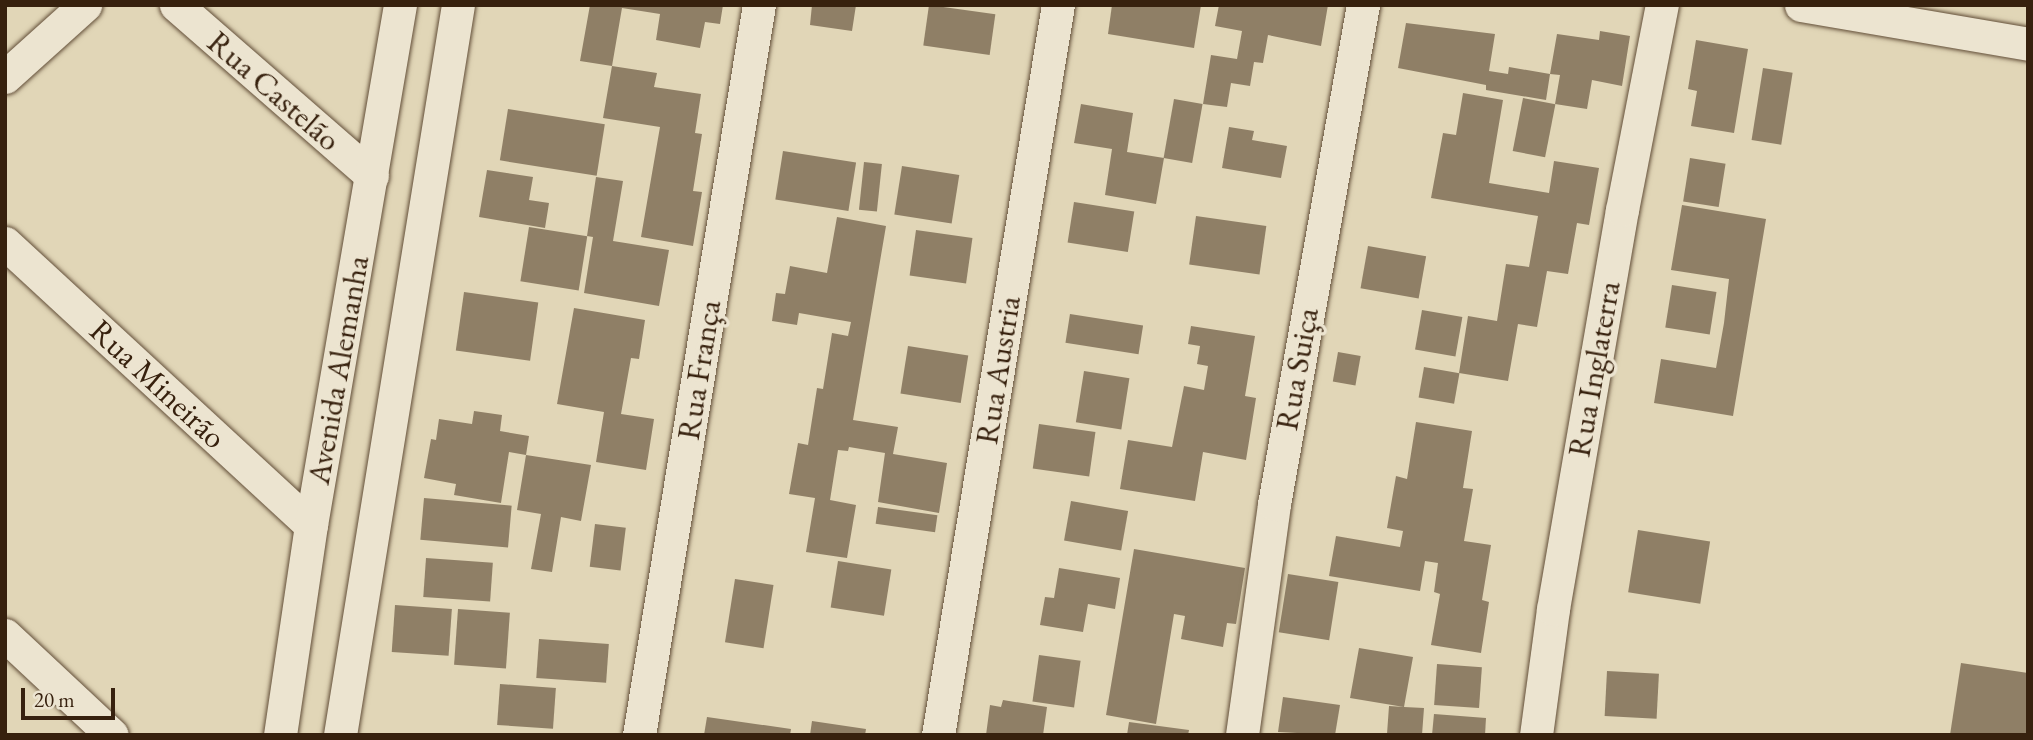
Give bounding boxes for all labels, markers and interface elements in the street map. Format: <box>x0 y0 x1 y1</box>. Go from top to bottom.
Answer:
street label: Rua Castelão <box>200 23 348 159</box>
street label: Avenida Alemanha <box>299 253 377 487</box>
street label: Rua Inglaterra <box>1560 278 1628 460</box>
street label: Rua Austria <box>967 293 1029 447</box>
street label: Rua França <box>669 297 729 443</box>
street label: Rua Suiça <box>1267 305 1327 433</box>
street label: Rua Mineirão <box>82 311 234 457</box>
scale bar <box>24 674 119 718</box>
text: 20 m <box>34 686 75 713</box>

